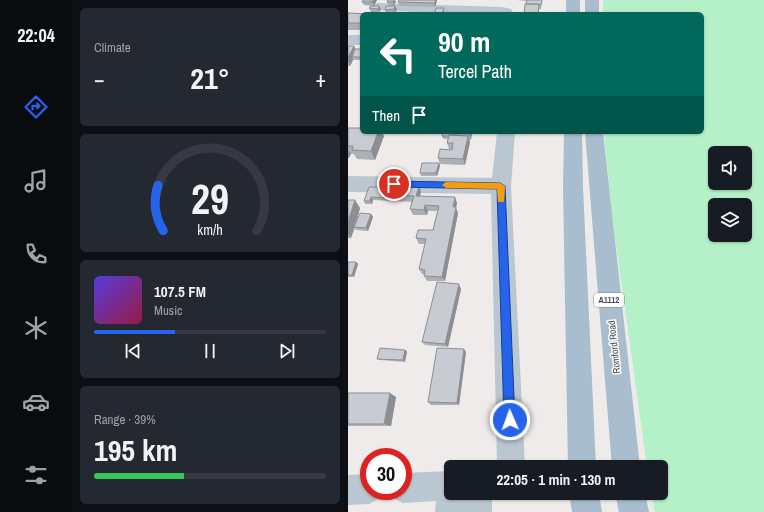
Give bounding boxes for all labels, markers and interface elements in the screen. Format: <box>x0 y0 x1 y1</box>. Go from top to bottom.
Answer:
text: 22:04 <box>17 23 55 48</box>
text: 90 m <box>438 23 490 61</box>
icon: left <box>372 28 424 80</box>
text: Climate <box>94 39 131 56</box>
text: 21° <box>190 58 230 98</box>
text: Tercel Path <box>438 59 512 84</box>
text: − <box>94 64 105 94</box>
text: + <box>315 64 326 94</box>
icon: directions <box>22 93 50 121</box>
icon: arrive <box>408 104 430 126</box>
text: Then <box>372 105 400 126</box>
map controls <box>708 146 752 242</box>
button: sound <box>708 146 752 190</box>
icon: music <box>22 167 50 195</box>
pin <box>377 167 411 201</box>
text: 29 <box>191 171 229 227</box>
icon: arrive <box>383 173 405 195</box>
button: layers <box>708 198 752 242</box>
text: km/h <box>197 220 223 239</box>
icon: phone <box>22 240 50 268</box>
text: 107.5 FM <box>154 281 206 302</box>
road number: A1112 <box>594 293 624 307</box>
text: Music <box>154 302 182 319</box>
icon: climate <box>22 314 50 342</box>
street label: Romford Road <box>605 320 623 374</box>
icon: previous <box>122 340 144 362</box>
icon: pause <box>199 340 221 362</box>
icon: next <box>276 340 298 362</box>
icon: car <box>22 388 50 416</box>
position arrow <box>489 399 531 441</box>
text: Range · 39% <box>94 411 156 428</box>
text: 195 km <box>94 430 177 470</box>
speed limit sign: 30 <box>360 448 412 500</box>
icon: filters <box>22 461 50 489</box>
text: 22:05 · 1 min · 130 m <box>497 469 615 490</box>

